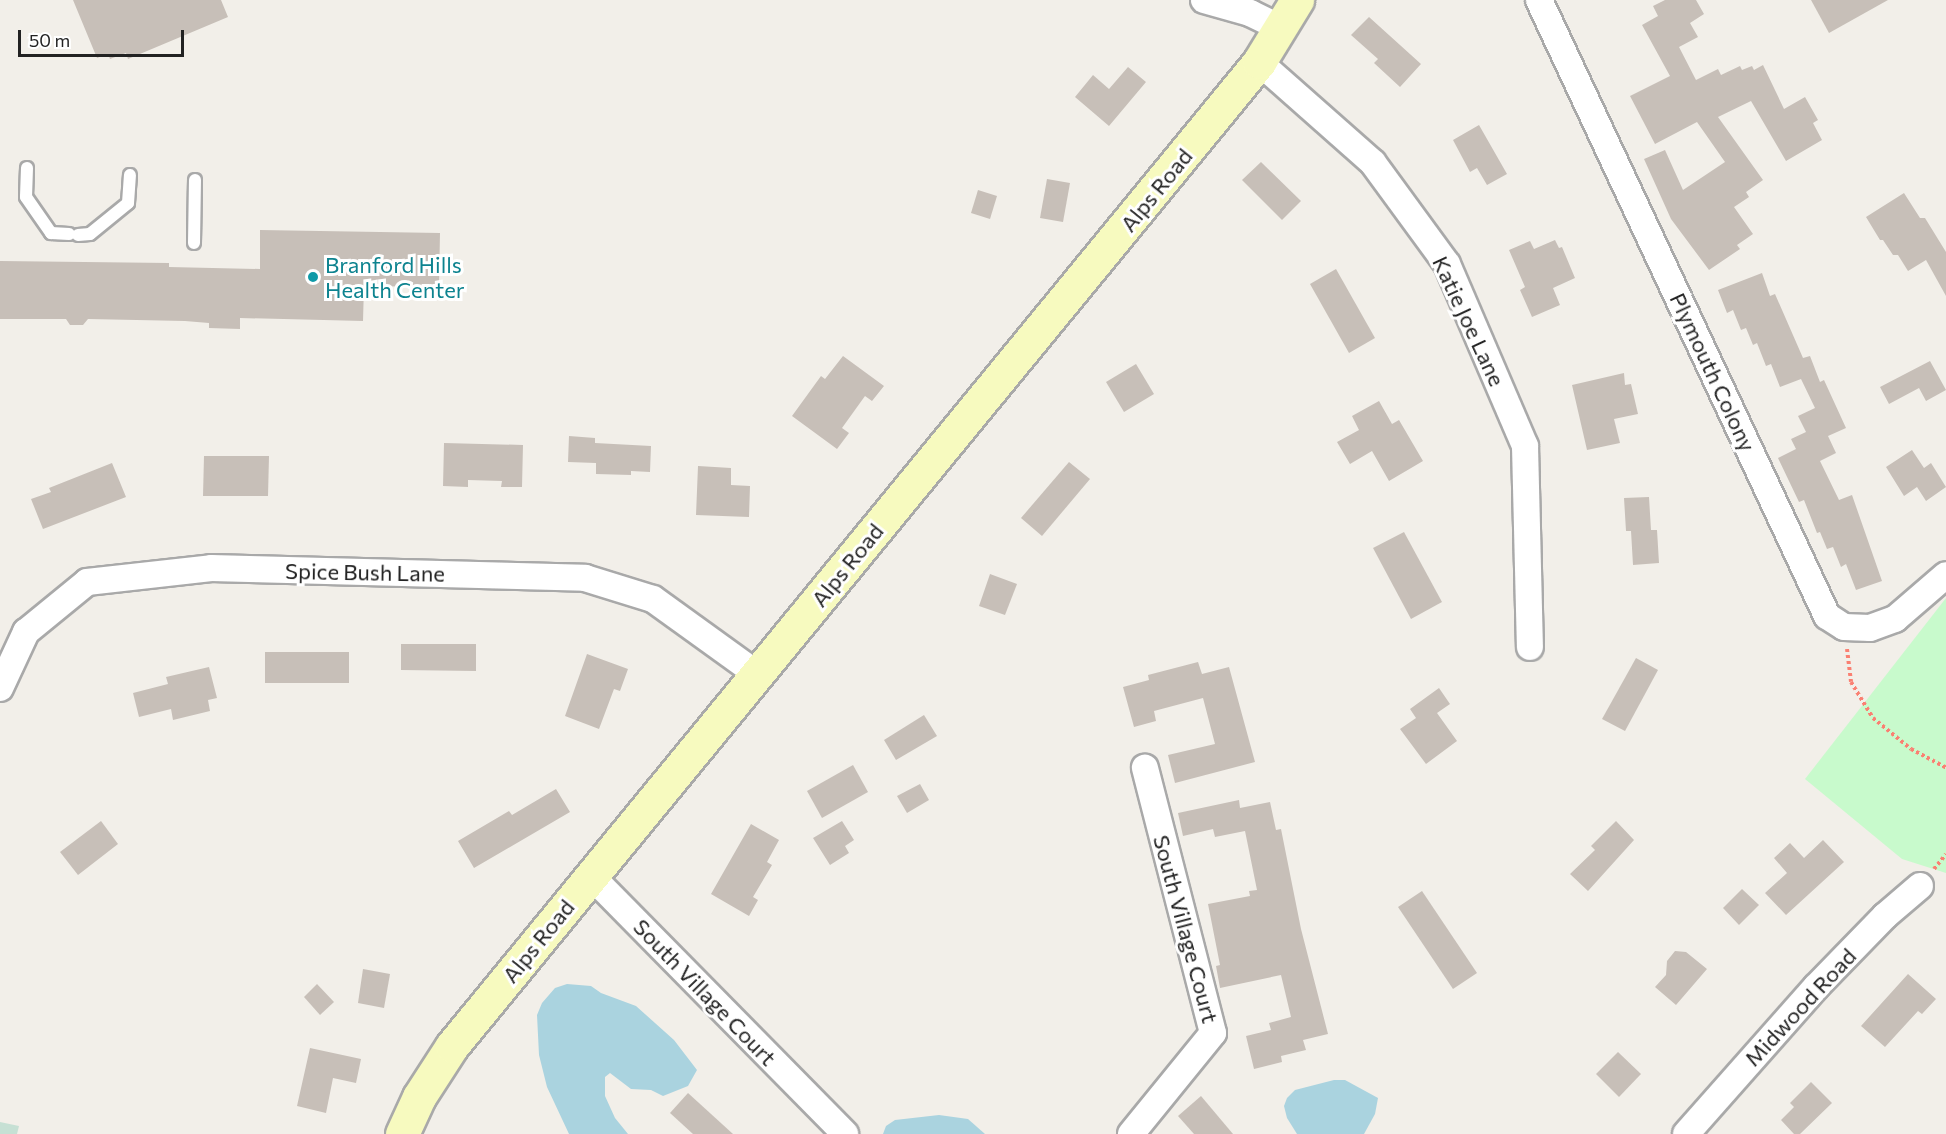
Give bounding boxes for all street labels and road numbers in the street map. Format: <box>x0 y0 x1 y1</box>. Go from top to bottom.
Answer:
street label: Alps Road <box>1115 143 1197 237</box>
street label: Katie Joe Lane <box>1427 252 1511 390</box>
street label: Plymouth Colony <box>1665 289 1761 455</box>
street label: Alps Road <box>806 518 888 612</box>
street label: Spice Bush Lane <box>285 557 445 587</box>
street label: South Village Court <box>1148 832 1224 1026</box>
street label: Alps Road <box>497 894 579 988</box>
street label: South Village Court <box>628 913 782 1071</box>
street label: Midwood Road <box>1739 943 1861 1071</box>

